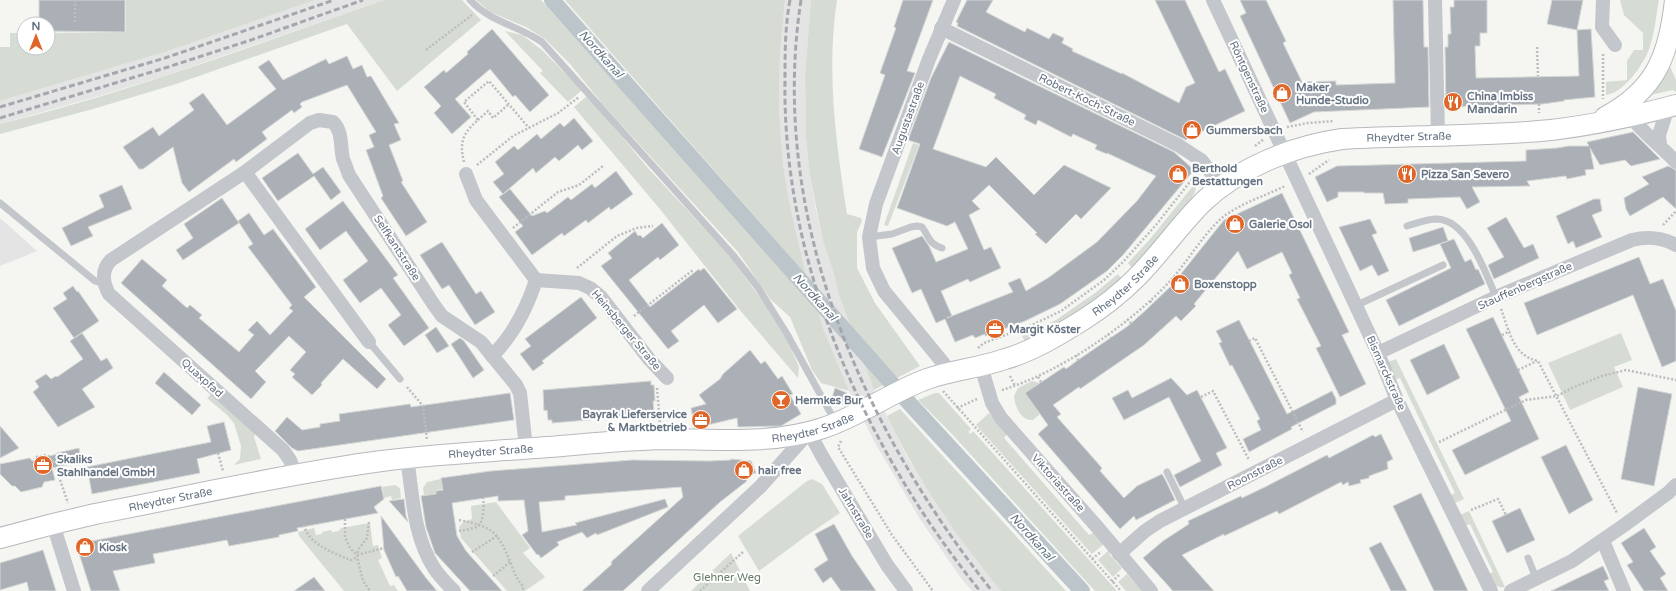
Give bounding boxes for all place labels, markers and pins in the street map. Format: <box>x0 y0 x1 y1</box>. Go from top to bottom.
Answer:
place label: Maker Hunde-Studio <box>1296 81 1369 107</box>
shop icon: Maker Hunde-Studio <box>1271 82 1293 104</box>
place label: China Imbiss Mandarin <box>1467 90 1534 116</box>
restaurant icon: China Imbiss Mandarin <box>1442 91 1464 113</box>
shop icon: Gummersbach <box>1181 119 1203 141</box>
place label: Gummersbach <box>1206 124 1283 137</box>
place label: Berthold Bestattungen <box>1192 162 1263 189</box>
shop icon: Berthold Bestattungen <box>1167 163 1189 185</box>
restaurant icon: Pizza San Severo <box>1396 163 1418 185</box>
place label: Pizza San Severo <box>1421 168 1510 181</box>
shop icon: Galerie Osol <box>1224 213 1246 235</box>
place label: Galerie Osol <box>1249 218 1312 231</box>
shop icon: Boxenstopp <box>1169 273 1191 295</box>
place label: Boxenstopp <box>1194 278 1257 292</box>
office icon: Margit Köster <box>984 318 1006 340</box>
place label: Margit Köster <box>1009 323 1081 337</box>
bar icon: Hermkes Bur <box>770 389 792 411</box>
place label: Hermkes Bur <box>795 394 863 407</box>
place label: Bayrak Lieferservice & Marktbetrieb <box>582 408 688 434</box>
office icon: Bayrak Lieferservice & Marktbetrieb <box>690 409 712 431</box>
place label: Skaliks Stahlhandel GmbH <box>57 453 155 479</box>
office icon: Skaliks Stahlhandel GmbH <box>32 454 54 476</box>
shop icon: hair free <box>733 459 755 481</box>
place label: hair free <box>758 464 802 477</box>
shop icon: Kiosk <box>74 536 96 558</box>
place label: Kiosk <box>99 541 127 554</box>

